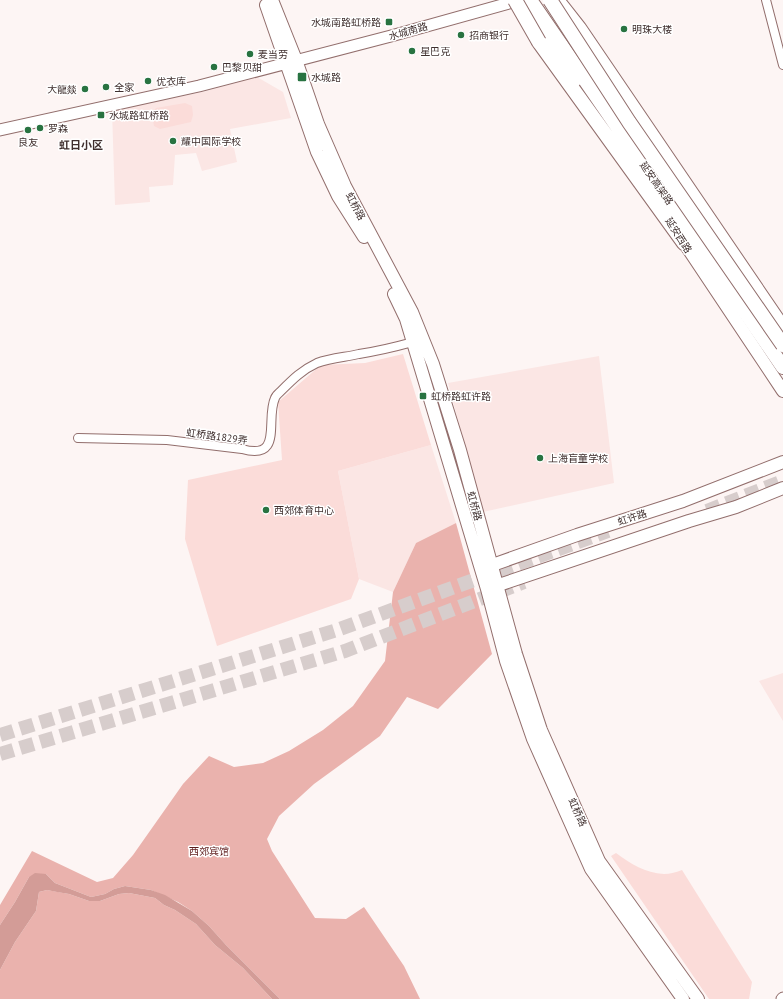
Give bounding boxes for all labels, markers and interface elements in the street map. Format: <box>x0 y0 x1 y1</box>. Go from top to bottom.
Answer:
place label: 水城南路虹桥路 <box>311 16 381 29</box>
marker: 水城南路虹桥路 <box>384 17 394 27</box>
street label: 水城南路 <box>387 20 429 43</box>
place label: 明珠大楼 <box>632 23 672 36</box>
marker: 明珠大楼 <box>619 24 629 34</box>
place label: 招商银行 <box>469 29 509 42</box>
marker: 招商银行 <box>456 30 466 40</box>
place label: 星巴克 <box>420 45 450 58</box>
marker: 星巴克 <box>407 46 417 56</box>
place label: 麦当劳 <box>258 48 288 61</box>
marker: 麦当劳 <box>245 49 255 59</box>
place label: 巴黎贝甜 <box>222 61 262 74</box>
marker: 巴黎贝甜 <box>209 62 219 72</box>
marker: 水城路 <box>296 71 308 83</box>
place label: 水城路 <box>311 71 341 84</box>
place label: 优衣库 <box>156 75 186 88</box>
marker: 优衣库 <box>143 76 153 86</box>
place label: 全家 <box>114 81 135 94</box>
marker: 全家 <box>101 82 111 92</box>
place label: 大龍燚 <box>47 83 77 96</box>
marker: 大龍燚 <box>80 84 90 94</box>
place label: 水城路虹桥路 <box>109 109 169 122</box>
marker: 水城路虹桥路 <box>96 110 106 120</box>
place label: 罗森 <box>48 122 68 135</box>
marker: 罗森 <box>35 123 45 133</box>
marker: 良友 <box>23 125 33 135</box>
place label: 耀中国际学校 <box>181 135 241 148</box>
place label: 良友 <box>18 136 38 149</box>
marker: 耀中国际学校 <box>168 136 178 146</box>
district label: 虹日小区 <box>59 138 103 152</box>
street label: 延安高架路 <box>637 159 676 207</box>
street label: 虹桥路 <box>343 190 368 223</box>
street label: 延安西路 <box>662 215 695 256</box>
place label: 虹桥路虹许路 <box>431 390 491 403</box>
marker: 虹桥路虹许路 <box>418 391 428 401</box>
street label: 虹桥路1829弄 <box>185 426 248 447</box>
place label: 上海盲童学校 <box>548 452 608 465</box>
marker: 上海盲童学校 <box>535 453 545 463</box>
street label: 虹桥路 <box>464 490 485 522</box>
place label: 西郊体育中心 <box>274 504 334 517</box>
marker: 西郊体育中心 <box>261 505 271 515</box>
street label: 虹许路 <box>616 507 648 528</box>
street label: 虹桥路 <box>566 796 590 829</box>
park label: 西郊宾馆 <box>189 845 229 858</box>

